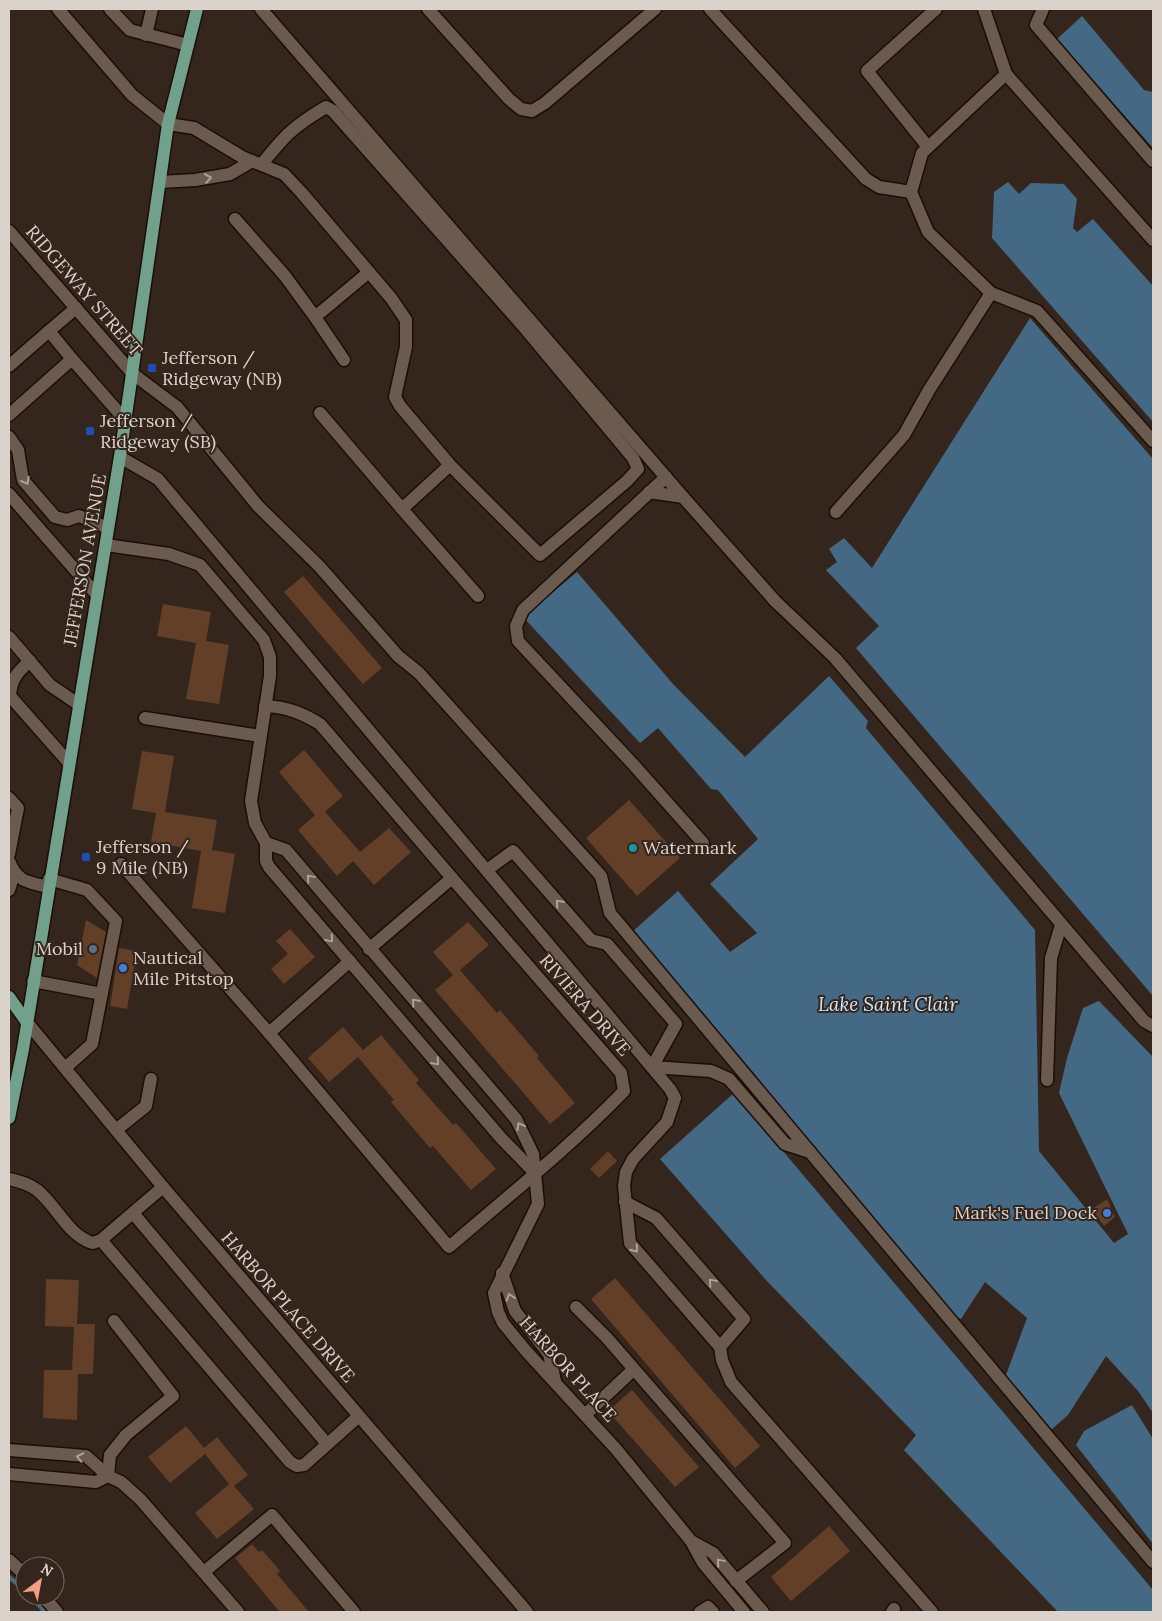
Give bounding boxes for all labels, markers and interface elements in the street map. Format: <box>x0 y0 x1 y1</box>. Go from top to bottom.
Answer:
one-way arrow <box>204 173 212 183</box>
street label: RIDGEWAY STREET <box>21 220 148 361</box>
place label: Jefferson / Ridgeway (NB) <box>161 346 282 390</box>
marker: Jefferson / Ridgeway (NB) <box>146 362 158 374</box>
place label: Jefferson / Ridgeway (SB) <box>99 409 216 453</box>
marker: Jefferson / Ridgeway (SB) <box>84 425 96 437</box>
street label: JEFFERSON AVENUE <box>58 472 111 649</box>
one-way arrow <box>20 475 30 484</box>
place label: Jefferson / 9 Mile (NB) <box>95 835 190 879</box>
place label: Watermark <box>643 836 737 859</box>
marker: Watermark <box>627 842 639 854</box>
marker: Jefferson / 9 Mile (NB) <box>80 851 92 863</box>
one-way arrow <box>307 875 316 884</box>
one-way arrow <box>556 900 565 909</box>
one-way arrow <box>325 933 334 942</box>
place label: Mobil <box>36 937 83 960</box>
marker: Mobil <box>87 943 99 955</box>
place label: Nautical Mile Pitstop <box>133 946 234 990</box>
street label: RIVIERA DRIVE <box>535 949 636 1061</box>
marker: Nautical Mile Pitstop <box>117 962 129 974</box>
water label: Lake Saint Clair <box>818 992 958 1016</box>
one-way arrow <box>412 999 421 1008</box>
one-way arrow <box>430 1056 439 1065</box>
one-way arrow <box>516 1123 526 1132</box>
place label: Mark's Fuel Dock <box>954 1201 1097 1224</box>
marker: Mark's Fuel Dock <box>1101 1207 1113 1219</box>
street label: HARBOR PLACE DRIVE <box>216 1226 360 1387</box>
one-way arrow <box>629 1243 638 1252</box>
one-way arrow <box>709 1279 718 1288</box>
one-way arrow <box>506 1293 516 1301</box>
street label: HARBOR PLACE <box>515 1311 622 1426</box>
one-way arrow <box>76 1452 85 1463</box>
north arrow <box>15 1556 65 1606</box>
one-way arrow <box>717 1558 726 1567</box>
text: N <box>38 1559 56 1581</box>

